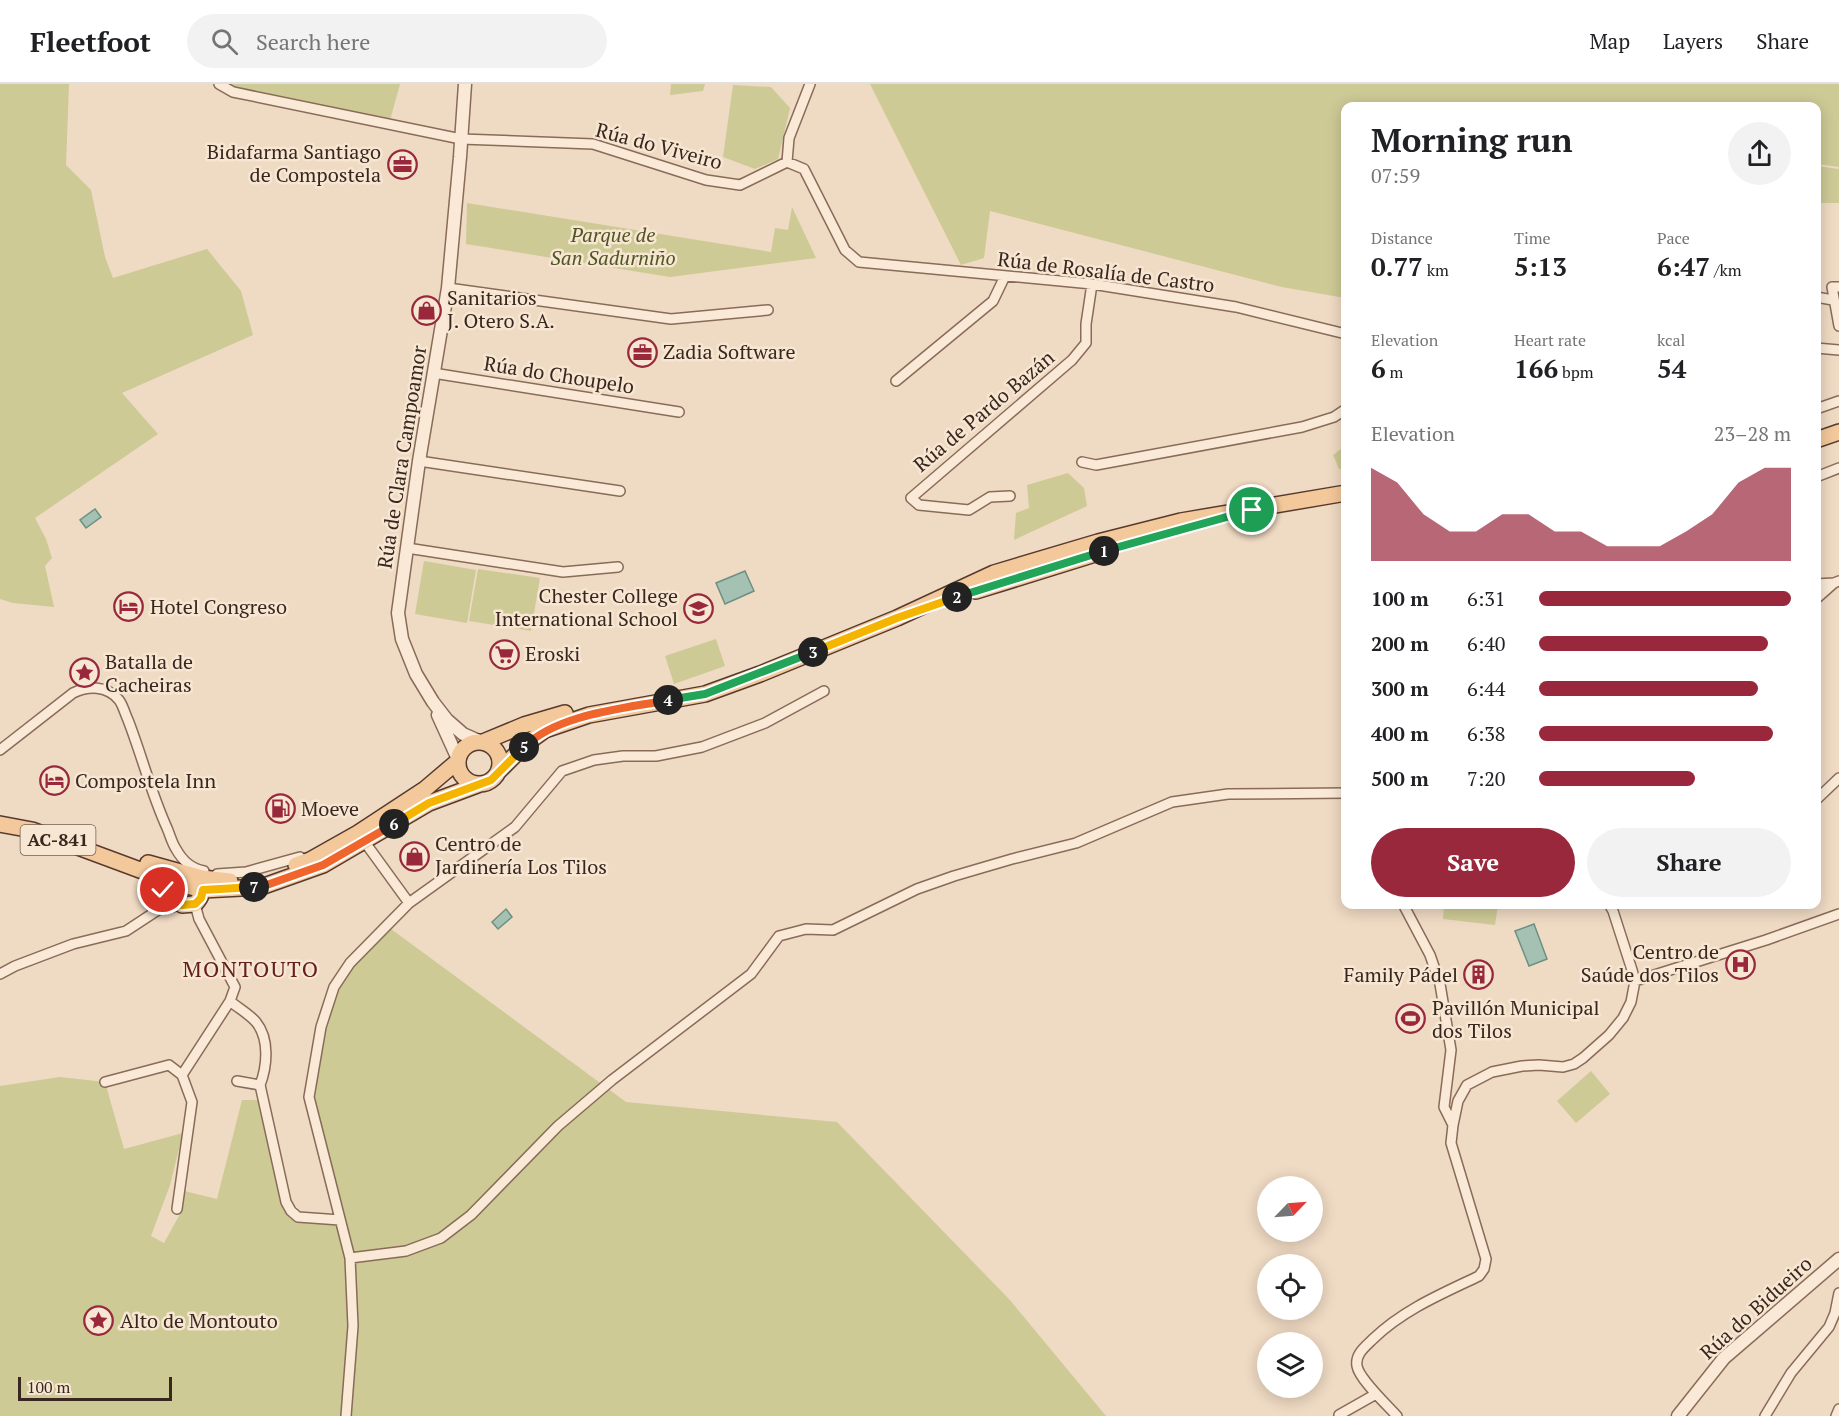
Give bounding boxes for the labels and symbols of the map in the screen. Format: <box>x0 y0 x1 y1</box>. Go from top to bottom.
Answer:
street label: Rúa do Viveiro <box>593 116 725 175</box>
place label: Bidafarma Santiago de Compostela <box>207 138 381 188</box>
office icon: Bidafarma Santiago de Compostela <box>386 148 418 180</box>
park label: Parque de San Sadurniño <box>550 221 676 271</box>
street label: Rúa de Rosalía de Castro <box>996 245 1216 298</box>
place label: Sanitarios J. Otero S.A. <box>447 284 555 334</box>
shop icon: Sanitarios J. Otero S.A. <box>410 294 442 326</box>
office icon: Zadia Software <box>626 336 658 368</box>
place label: Zadia Software <box>663 338 796 365</box>
street label: Rúa de Clara Campoamor <box>371 343 433 570</box>
street label: Rúa de Pardo Bazán <box>908 344 1060 478</box>
street label: Rúa do Choupelo <box>482 349 636 400</box>
pin <box>1226 484 1277 535</box>
pin: 1 <box>1089 536 1119 566</box>
place label: Chester College International School <box>495 582 678 632</box>
pin: 2 <box>942 582 972 612</box>
hotel icon: Hotel Congreso <box>113 591 145 623</box>
school or university icon: Chester College International School <box>683 592 715 624</box>
place label: Hotel Congreso <box>150 593 287 620</box>
pin: 3 <box>798 637 828 667</box>
supermarket icon: Eroski <box>488 638 520 670</box>
place label: Eroski <box>525 640 580 667</box>
place label: Batalla de Cacheiras <box>105 648 193 698</box>
place icon: Batalla de Cacheiras <box>68 657 100 689</box>
pin: 4 <box>653 685 683 715</box>
pin: 5 <box>509 732 539 762</box>
hotel icon: Compostela Inn <box>38 765 70 797</box>
place label: Compostela Inn <box>75 767 216 794</box>
fuel station icon: Moeve <box>264 793 296 825</box>
place label: Moeve <box>301 795 359 822</box>
pin: 6 <box>379 809 409 839</box>
road number: AC-841 <box>20 825 96 855</box>
place label: Centro de Jardinería Los Tilos <box>435 830 607 880</box>
shop icon: Centro de Jardinería Los Tilos <box>398 840 430 872</box>
pin <box>137 864 188 915</box>
pin: 7 <box>239 872 269 902</box>
place label: Centro de Saúde dos Tilos <box>1581 938 1719 988</box>
hospital icon: Centro de Saúde dos Tilos <box>1724 948 1756 980</box>
district label: MONTOUTO <box>183 954 319 983</box>
building icon: Family Pádel <box>1463 959 1495 991</box>
place label: Family Pádel <box>1344 961 1458 988</box>
place label: Pavillón Municipal dos Tilos <box>1432 994 1600 1044</box>
sports icon: Pavillón Municipal dos Tilos <box>1395 1003 1427 1035</box>
north arrow <box>1257 1176 1323 1242</box>
street label: Rúa do Bidueiro <box>1694 1250 1817 1365</box>
place icon: Alto de Montouto <box>83 1305 115 1337</box>
place label: Alto de Montouto <box>120 1307 278 1334</box>
scale bar <box>18 1374 172 1402</box>

